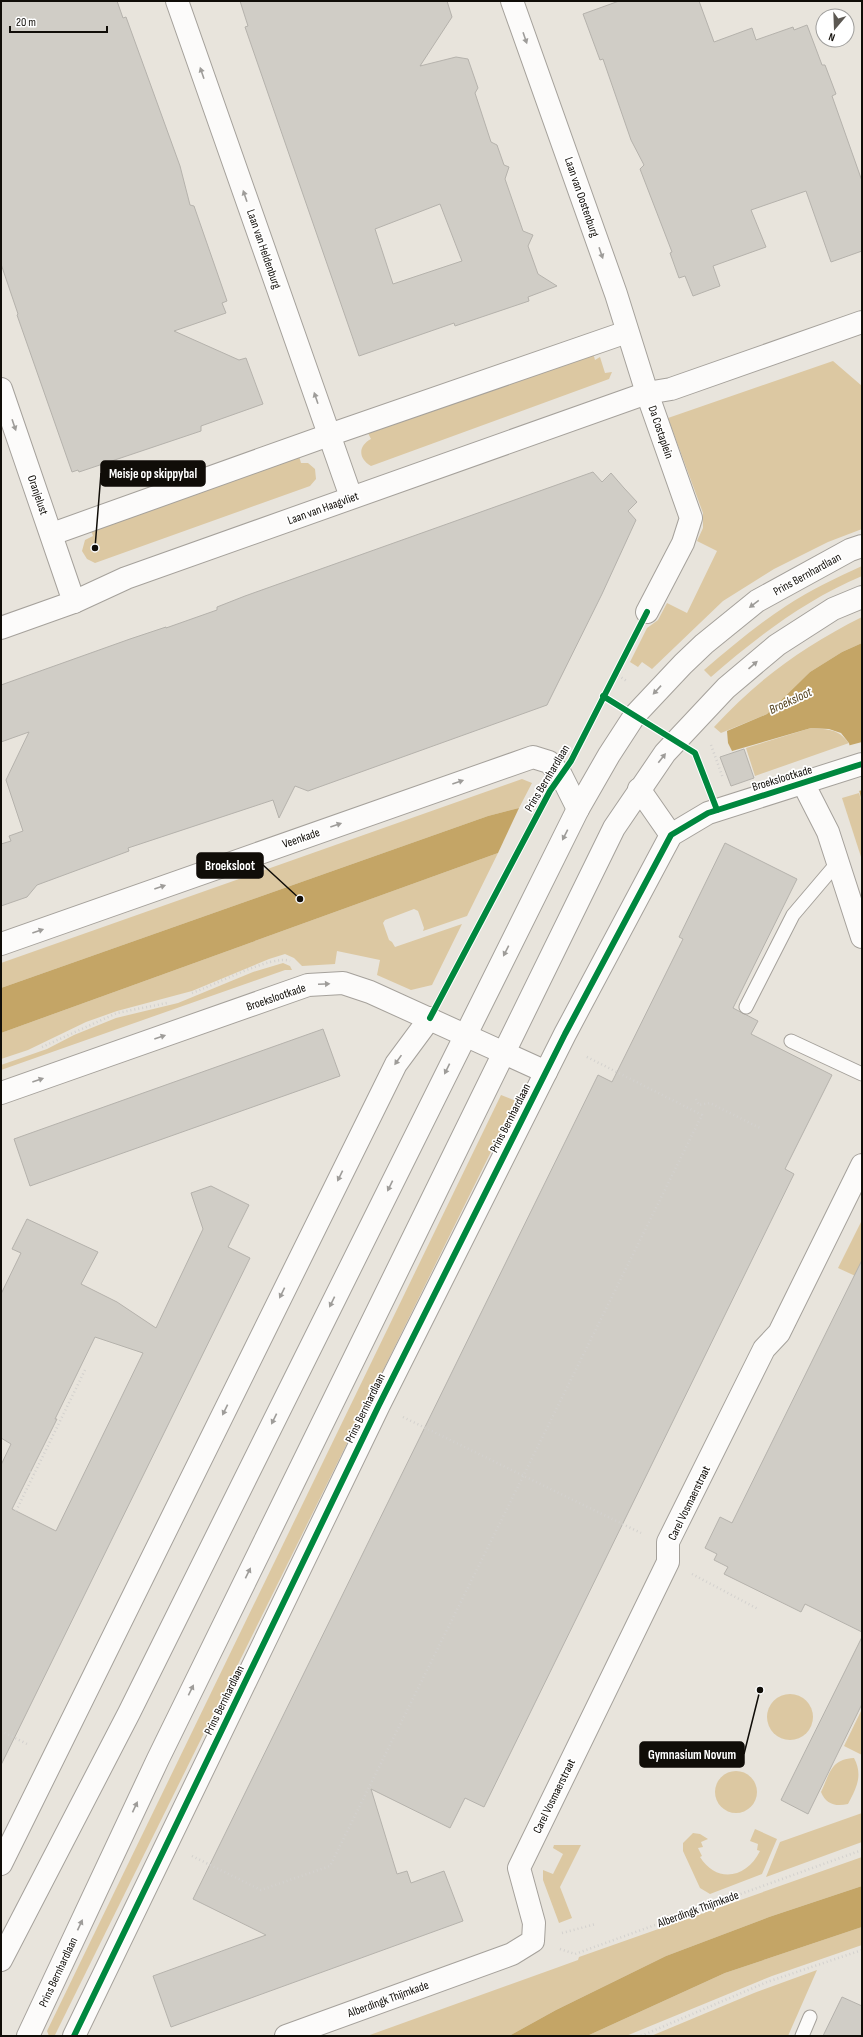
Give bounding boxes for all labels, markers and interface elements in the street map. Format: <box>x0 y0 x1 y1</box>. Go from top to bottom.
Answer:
scale bar <box>10 8 107 34</box>
north arrow <box>815 8 855 48</box>
text: 20 m <box>16 15 36 30</box>
text: N <box>827 30 837 44</box>
one-way arrow <box>523 32 529 44</box>
one-way arrow <box>199 67 205 79</box>
street label: Laan van Oostenburg <box>561 155 602 239</box>
one-way arrow <box>242 190 248 202</box>
street label: Laan van Heldenburg <box>243 208 284 291</box>
one-way arrow <box>599 247 605 259</box>
one-way arrow <box>313 391 319 403</box>
street label: Da Costaplein <box>644 404 677 461</box>
one-way arrow <box>11 420 17 432</box>
callout: Meisje op skippybal <box>101 461 205 486</box>
text: Meisje op skippybal <box>109 466 197 482</box>
street label: Oranjelust <box>24 473 51 517</box>
street label: Laan van Haagvliet <box>286 489 361 528</box>
street label: Prins Bernhardlaan <box>771 550 844 599</box>
one-way arrow <box>748 600 759 608</box>
one-way arrow <box>748 661 759 670</box>
water label: Broeksloot <box>766 684 815 718</box>
one-way arrow <box>653 686 662 695</box>
street label: Prins Bernhardlaan <box>522 742 573 814</box>
one-way arrow <box>658 752 666 763</box>
street label: Broekslootkade <box>750 762 814 795</box>
one-way arrow <box>453 779 465 785</box>
one-way arrow <box>330 822 342 828</box>
street label: Veenkade <box>280 825 322 852</box>
one-way arrow <box>561 829 568 840</box>
callout: Broeksloot <box>197 853 263 878</box>
text: Broeksloot <box>205 858 256 874</box>
one-way arrow <box>155 884 167 890</box>
one-way arrow <box>32 927 44 933</box>
one-way arrow <box>503 945 509 956</box>
street label: Broekslootkade <box>244 980 308 1015</box>
one-way arrow <box>318 981 330 988</box>
one-way arrow <box>155 1034 167 1040</box>
one-way arrow <box>394 1055 402 1066</box>
one-way arrow <box>444 1063 450 1075</box>
one-way arrow <box>32 1077 44 1083</box>
street label: Prins Bernhardlaan <box>487 1081 534 1155</box>
one-way arrow <box>337 1171 343 1182</box>
one-way arrow <box>387 1180 393 1191</box>
one-way arrow <box>279 1287 286 1299</box>
one-way arrow <box>329 1296 335 1308</box>
street label: Prins Bernhardlaan <box>342 1371 389 1445</box>
one-way arrow <box>222 1404 228 1415</box>
one-way arrow <box>271 1413 278 1424</box>
street label: Carel Vosmaerstraat <box>665 1463 714 1543</box>
one-way arrow <box>245 1567 251 1579</box>
street label: Prins Bernhardlaan <box>201 1663 248 1737</box>
one-way arrow <box>188 1684 194 1695</box>
callout: Gymnasium Novum <box>640 1742 744 1767</box>
text: Gymnasium Novum <box>648 1747 736 1763</box>
street label: Carel Vosmaerstraat <box>530 1756 579 1836</box>
one-way arrow <box>132 1801 138 1813</box>
street label: Alberdingk Thijmkade <box>655 1888 741 1931</box>
one-way arrow <box>77 1919 83 1930</box>
street label: Prins Bernhardlaan <box>36 1935 81 2010</box>
street label: Alberdingk Thijmkade <box>345 1978 431 2021</box>

